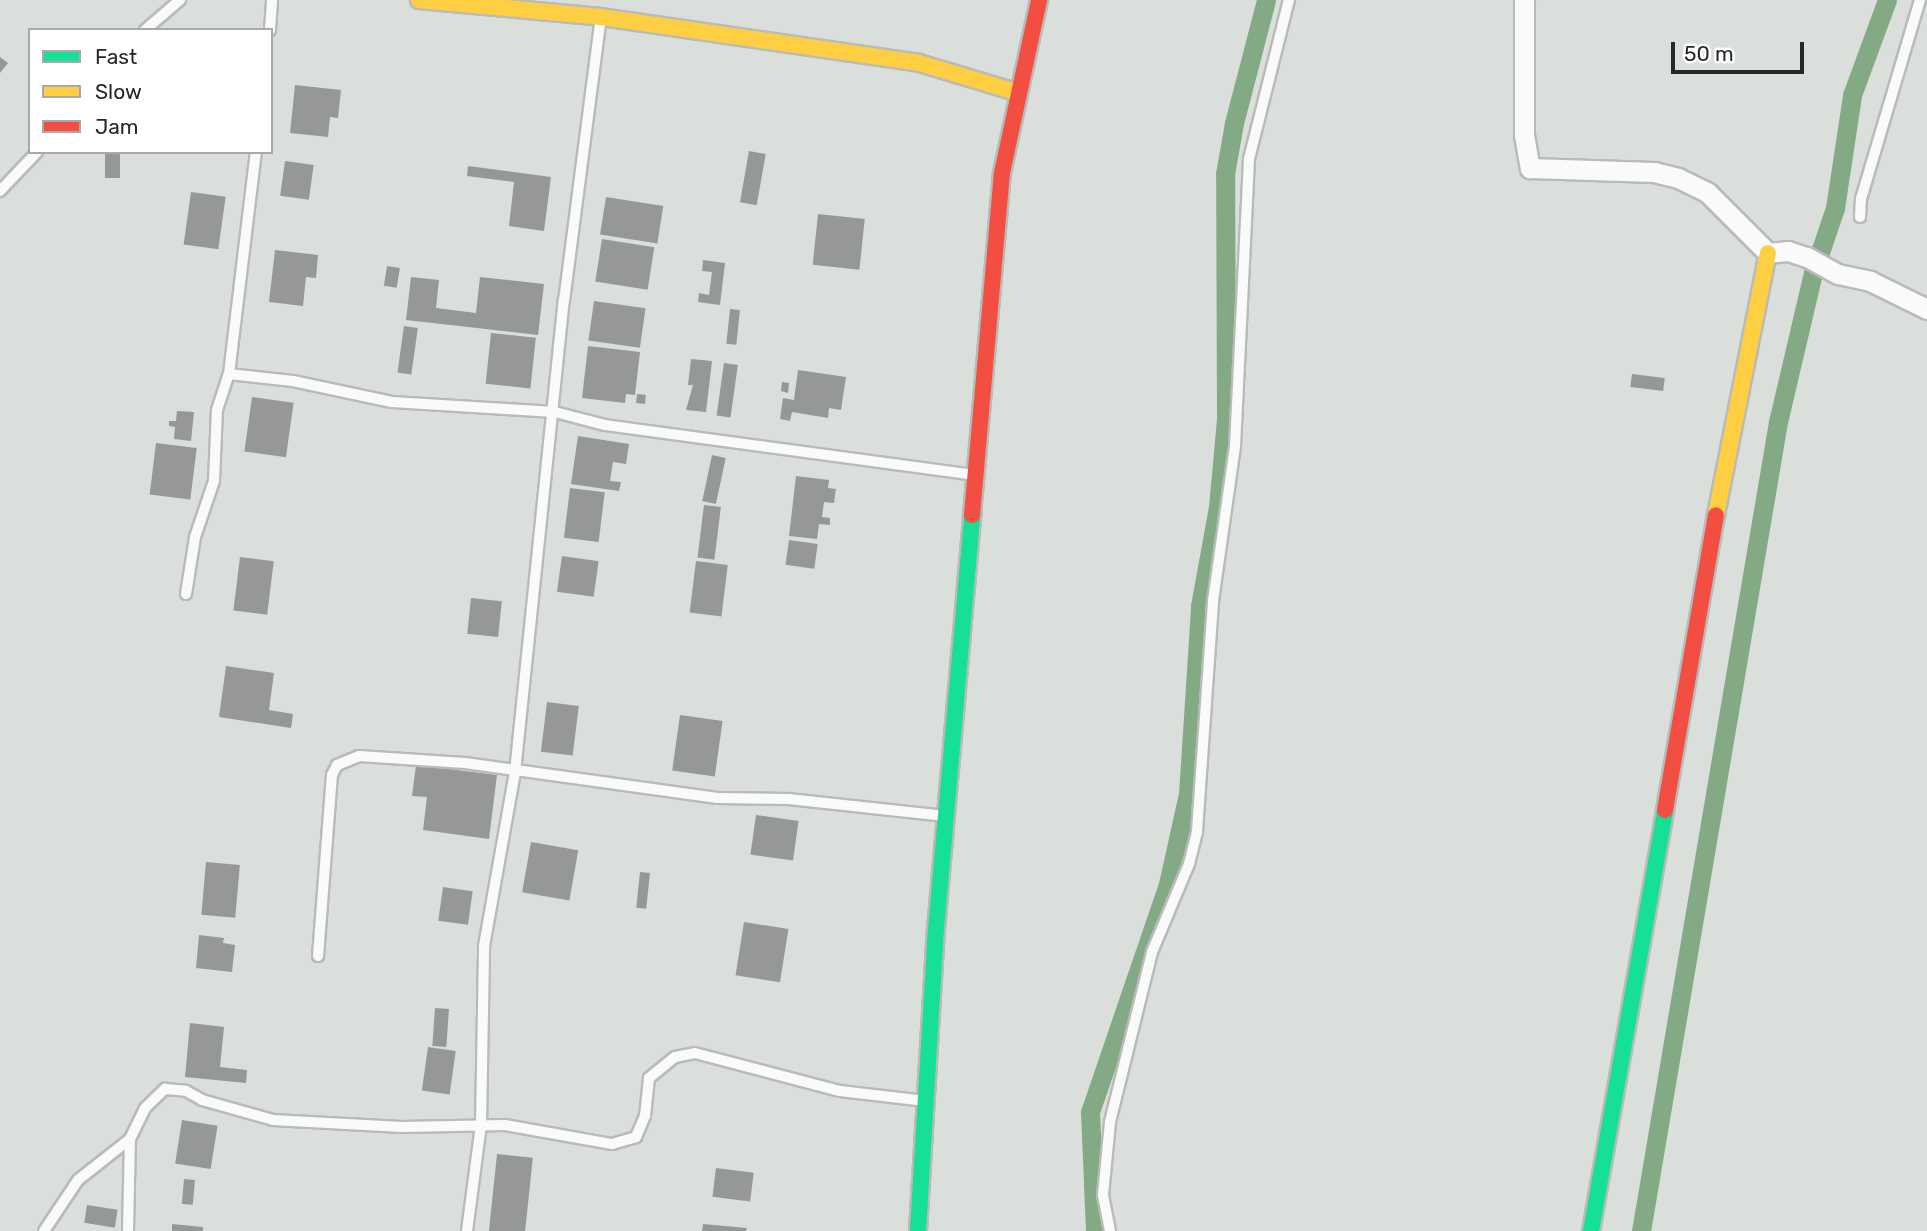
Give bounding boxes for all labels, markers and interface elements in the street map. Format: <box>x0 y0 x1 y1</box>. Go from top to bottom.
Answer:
legend <box>28 28 273 154</box>
scale bar <box>1675 28 1808 72</box>
text: 50 m <box>1684 41 1734 66</box>
text: Fast <box>95 44 137 69</box>
text: Slow <box>95 79 142 104</box>
text: Jam <box>95 114 139 139</box>

